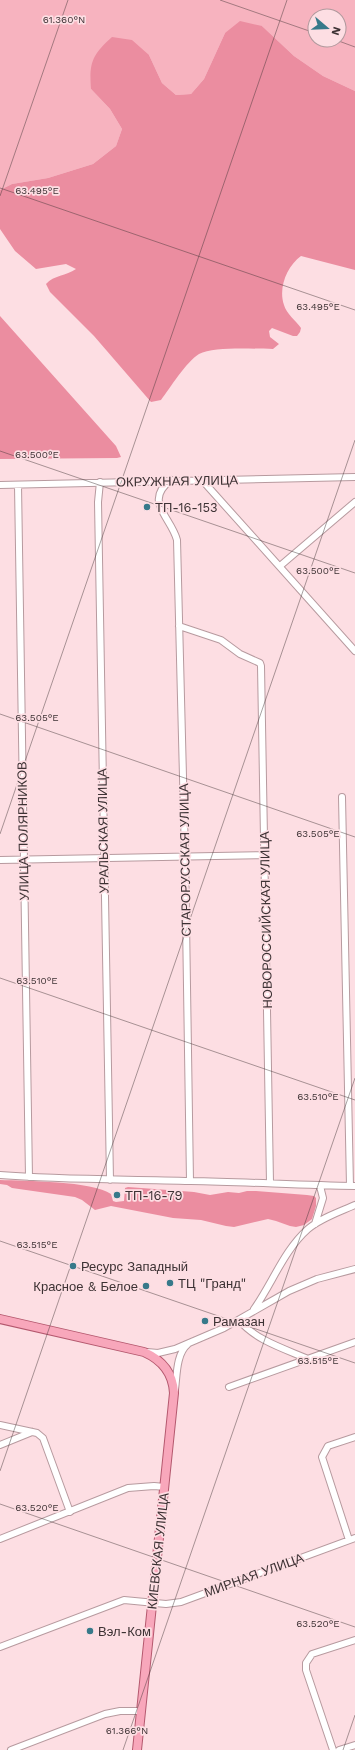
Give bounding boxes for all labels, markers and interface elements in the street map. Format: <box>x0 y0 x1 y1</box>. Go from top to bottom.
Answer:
north arrow <box>307 8 347 48</box>
text: 61.360°N <box>43 14 85 25</box>
text: N <box>329 25 343 37</box>
text: 63.495°E <box>15 185 59 196</box>
text: 63.495°E <box>296 301 340 312</box>
text: 63.500°E <box>15 449 59 460</box>
street label: ОКРУЖНАЯ УЛИЦА <box>116 472 239 490</box>
place label: ТП-16-153 <box>155 500 218 515</box>
marker: ТП-16-153 <box>142 502 152 512</box>
text: 63.500°E <box>296 565 340 576</box>
text: 63.505°E <box>15 712 59 723</box>
street label: УЛИЦА ПОЛЯРНИКОВ <box>14 761 32 901</box>
street label: УРАЛЬСКАЯ УЛИЦА <box>94 768 112 894</box>
street label: СТАРОРУССКАЯ УЛИЦА <box>176 783 194 937</box>
text: 63.505°E <box>296 828 340 839</box>
street label: НОВОРОССИЙСКАЯ УЛИЦА <box>257 831 275 1009</box>
text: 63.510°E <box>16 975 58 986</box>
text: 63.510°E <box>297 1091 339 1102</box>
place label: ТП-16-79 <box>125 1188 183 1203</box>
marker: ТП-16-79 <box>112 1190 122 1200</box>
text: 63.515°E <box>16 1239 58 1250</box>
place label: Ресурс Западный <box>81 1259 188 1274</box>
marker: Ресурс Западный <box>68 1261 78 1271</box>
place label: ТЦ "Гранд" <box>178 1276 246 1291</box>
marker: ТЦ "Гранд" <box>165 1278 175 1288</box>
place label: Красное & Белое <box>33 1279 138 1294</box>
marker: Красное & Белое <box>141 1281 151 1291</box>
place label: Рамазан <box>213 1314 265 1329</box>
marker: Рамазан <box>200 1316 210 1326</box>
text: 63.515°E <box>297 1355 339 1366</box>
street label: КИЕВСКАЯ УЛИЦА <box>144 1492 172 1610</box>
text: 63.520°E <box>15 1502 59 1513</box>
street label: МИРНАЯ УЛИЦА <box>202 1550 306 1600</box>
text: 63.520°E <box>296 1618 340 1629</box>
place label: Вэл-Ком <box>98 1624 151 1639</box>
marker: Вэл-Ком <box>85 1626 95 1636</box>
text: 61.366°N <box>106 1725 148 1736</box>

